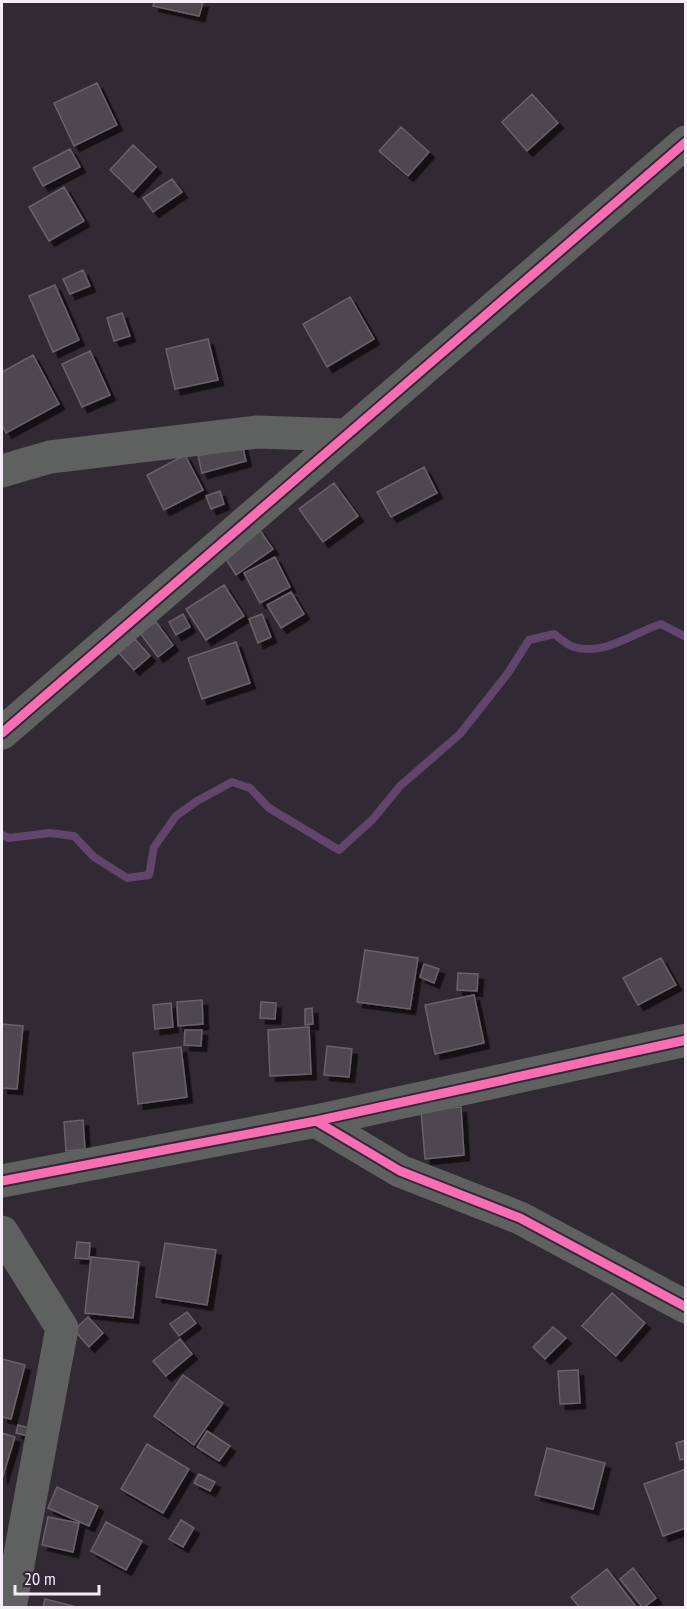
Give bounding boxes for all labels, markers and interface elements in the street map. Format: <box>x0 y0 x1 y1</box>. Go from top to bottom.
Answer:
scale bar <box>15 1558 99 1596</box>
text: 20 m <box>24 1567 56 1590</box>

